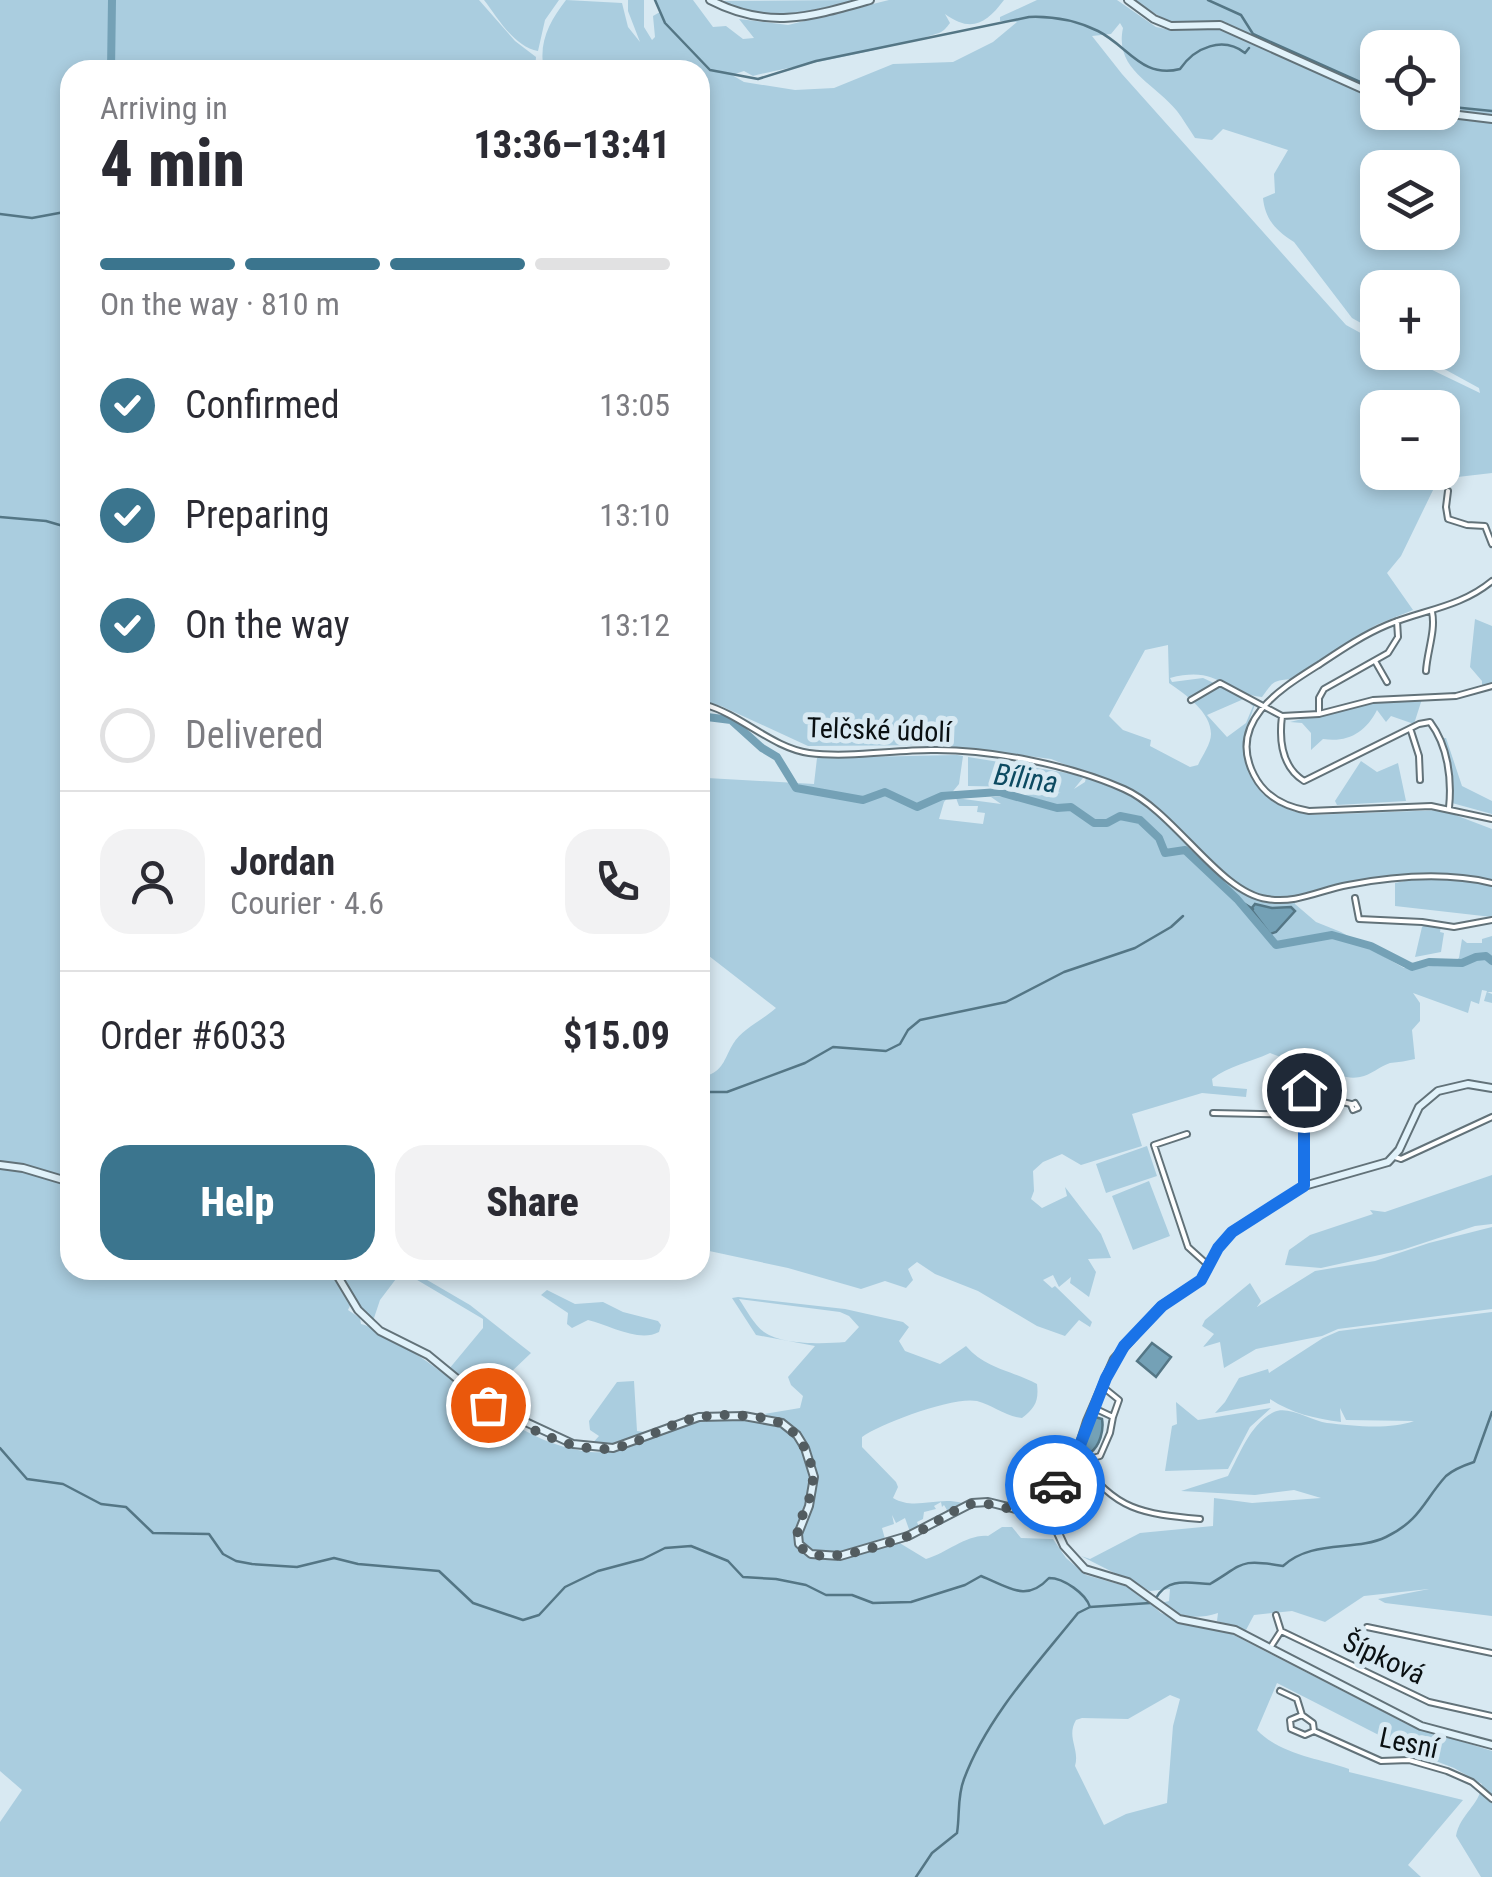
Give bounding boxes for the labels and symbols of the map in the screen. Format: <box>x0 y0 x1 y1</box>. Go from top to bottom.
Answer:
street label: Telčské údolí <box>806 711 953 749</box>
water label: Bílina <box>992 756 1060 800</box>
pin <box>1262 1048 1347 1133</box>
pin <box>446 1363 531 1448</box>
courier <box>1005 1435 1105 1535</box>
street label: Šípková <box>1338 1625 1430 1691</box>
street label: Lesní <box>1377 1721 1443 1766</box>

